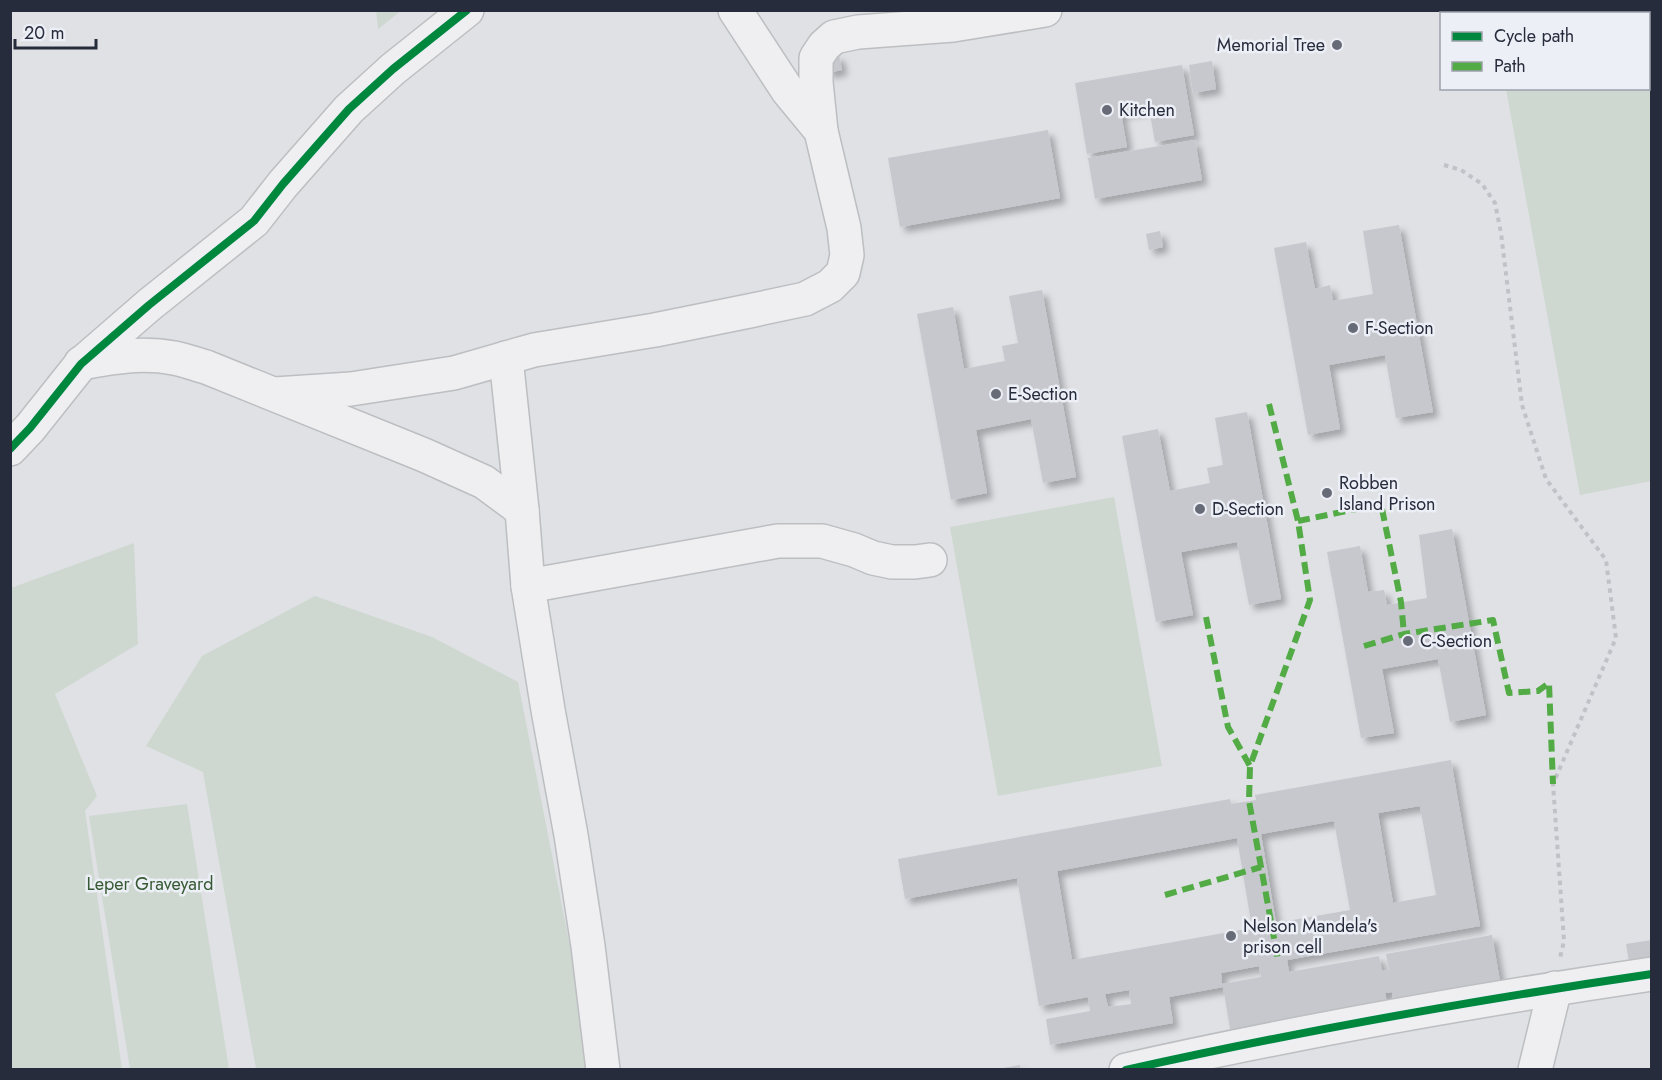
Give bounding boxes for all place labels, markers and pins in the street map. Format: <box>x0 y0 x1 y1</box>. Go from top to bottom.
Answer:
place label: Memorial Tree <box>1217 32 1325 58</box>
marker: Memorial Tree <box>1330 38 1344 52</box>
place label: Kitchen <box>1119 97 1175 123</box>
marker: Kitchen <box>1100 103 1114 117</box>
place label: F-Section <box>1365 315 1434 341</box>
marker: F-Section <box>1346 321 1360 335</box>
place label: E-Section <box>1008 381 1078 407</box>
marker: E-Section <box>989 387 1003 401</box>
place label: Robben Island Prison <box>1339 470 1435 517</box>
marker: Robben Island Prison <box>1320 486 1334 500</box>
place label: D-Section <box>1212 496 1284 522</box>
marker: D-Section <box>1193 502 1207 516</box>
place label: C-Section <box>1420 628 1492 654</box>
marker: C-Section <box>1401 634 1415 648</box>
place label: Nelson Mandela's prison cell <box>1243 913 1377 960</box>
marker: Nelson Mandela's prison cell <box>1224 929 1238 943</box>

